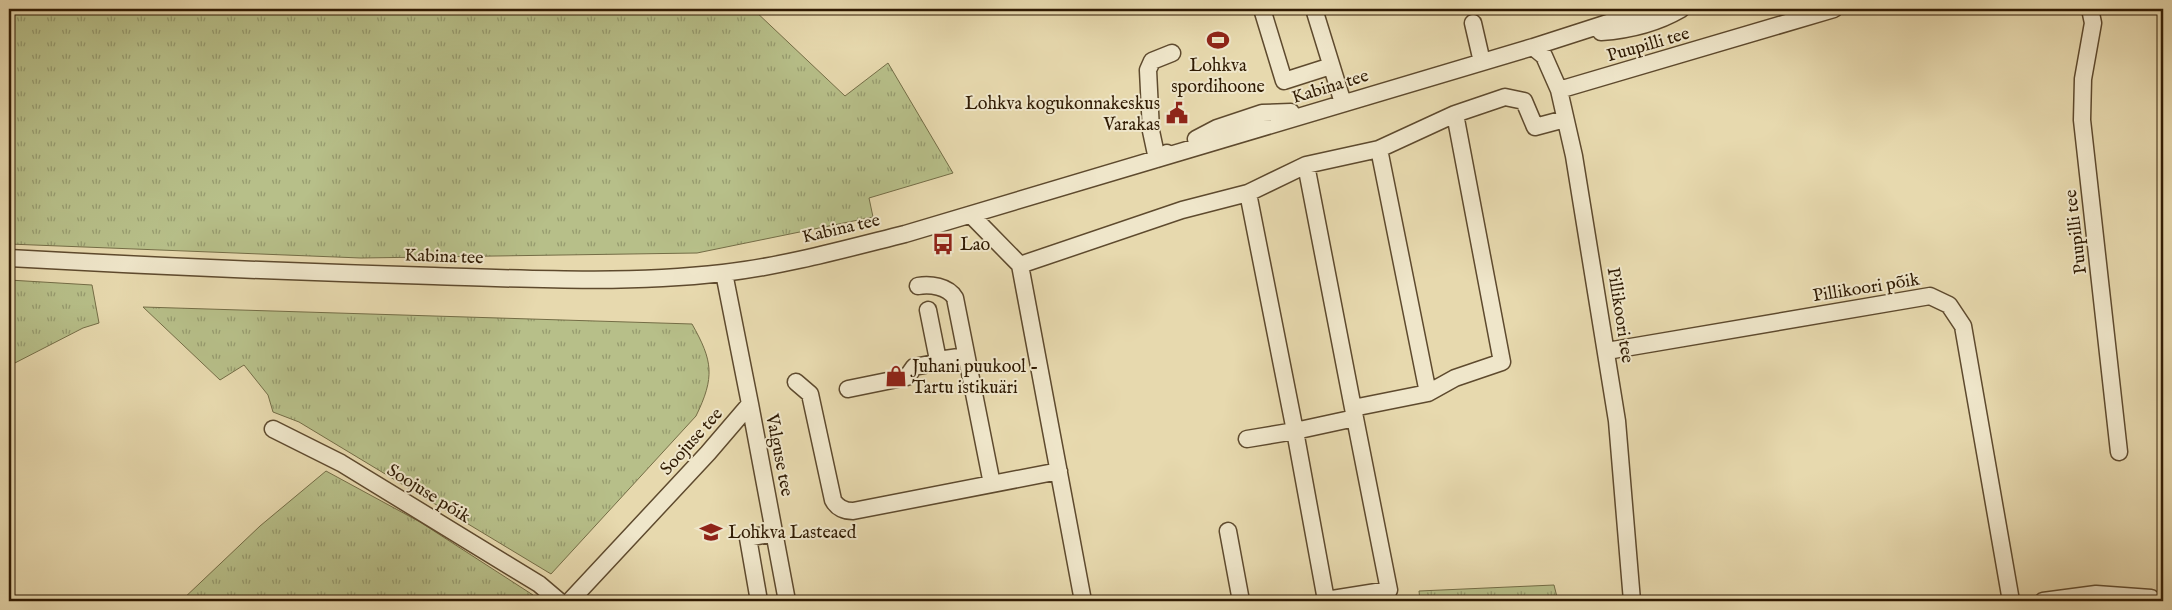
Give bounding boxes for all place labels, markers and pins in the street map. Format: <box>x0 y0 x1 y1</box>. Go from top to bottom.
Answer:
sports icon: Lohkva spordihoone <box>1205 27 1231 53</box>
place label: Lohkva spordihoone <box>1171 55 1265 99</box>
place label: Lohkva kogukonnakeskus Varakas <box>965 93 1160 137</box>
public building icon: Lohkva kogukonnakeskus Varakas <box>1164 100 1190 126</box>
bus stop icon: Lao <box>930 231 956 257</box>
place label: Lao <box>960 234 991 257</box>
place label: Juhani puukool - Tartu istikuäri <box>910 356 1038 400</box>
shop icon: Juhani puukool - Tartu istikuäri <box>883 363 909 389</box>
school or university icon: Lohkva Lasteaed <box>698 519 724 545</box>
place label: Lohkva Lasteaed <box>728 522 857 545</box>

